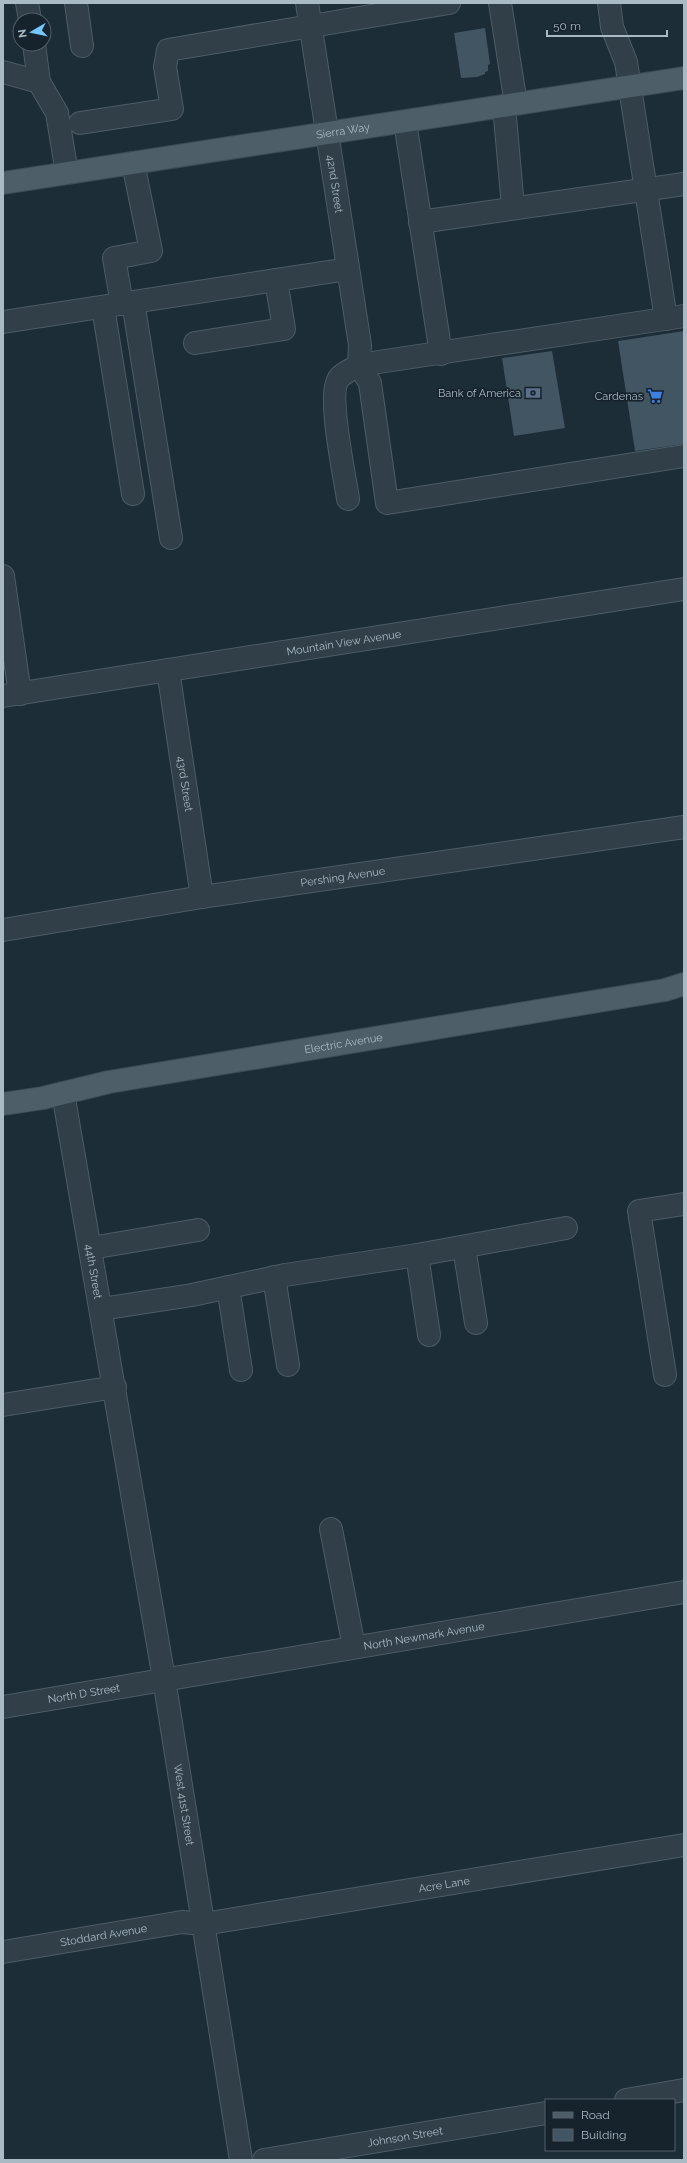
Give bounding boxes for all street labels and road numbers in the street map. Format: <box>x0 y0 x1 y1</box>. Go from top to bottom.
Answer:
street label: Sierra Way <box>315 120 371 142</box>
street label: 42nd Street <box>324 154 345 214</box>
street label: Mountain View Avenue <box>286 627 403 658</box>
street label: 43rd Street <box>174 755 195 813</box>
street label: Pershing Avenue <box>300 864 387 890</box>
street label: Electric Avenue <box>303 1031 384 1057</box>
street label: 44th Street <box>82 1243 104 1300</box>
street label: North Newmark Avenue <box>363 1620 486 1653</box>
street label: North D Street <box>47 1681 121 1706</box>
street label: West 41st Street <box>171 1763 197 1847</box>
street label: Acre Lane <box>418 1874 471 1896</box>
street label: Stoddard Avenue <box>59 1922 149 1949</box>
street label: Johnson Street <box>366 2124 444 2150</box>

